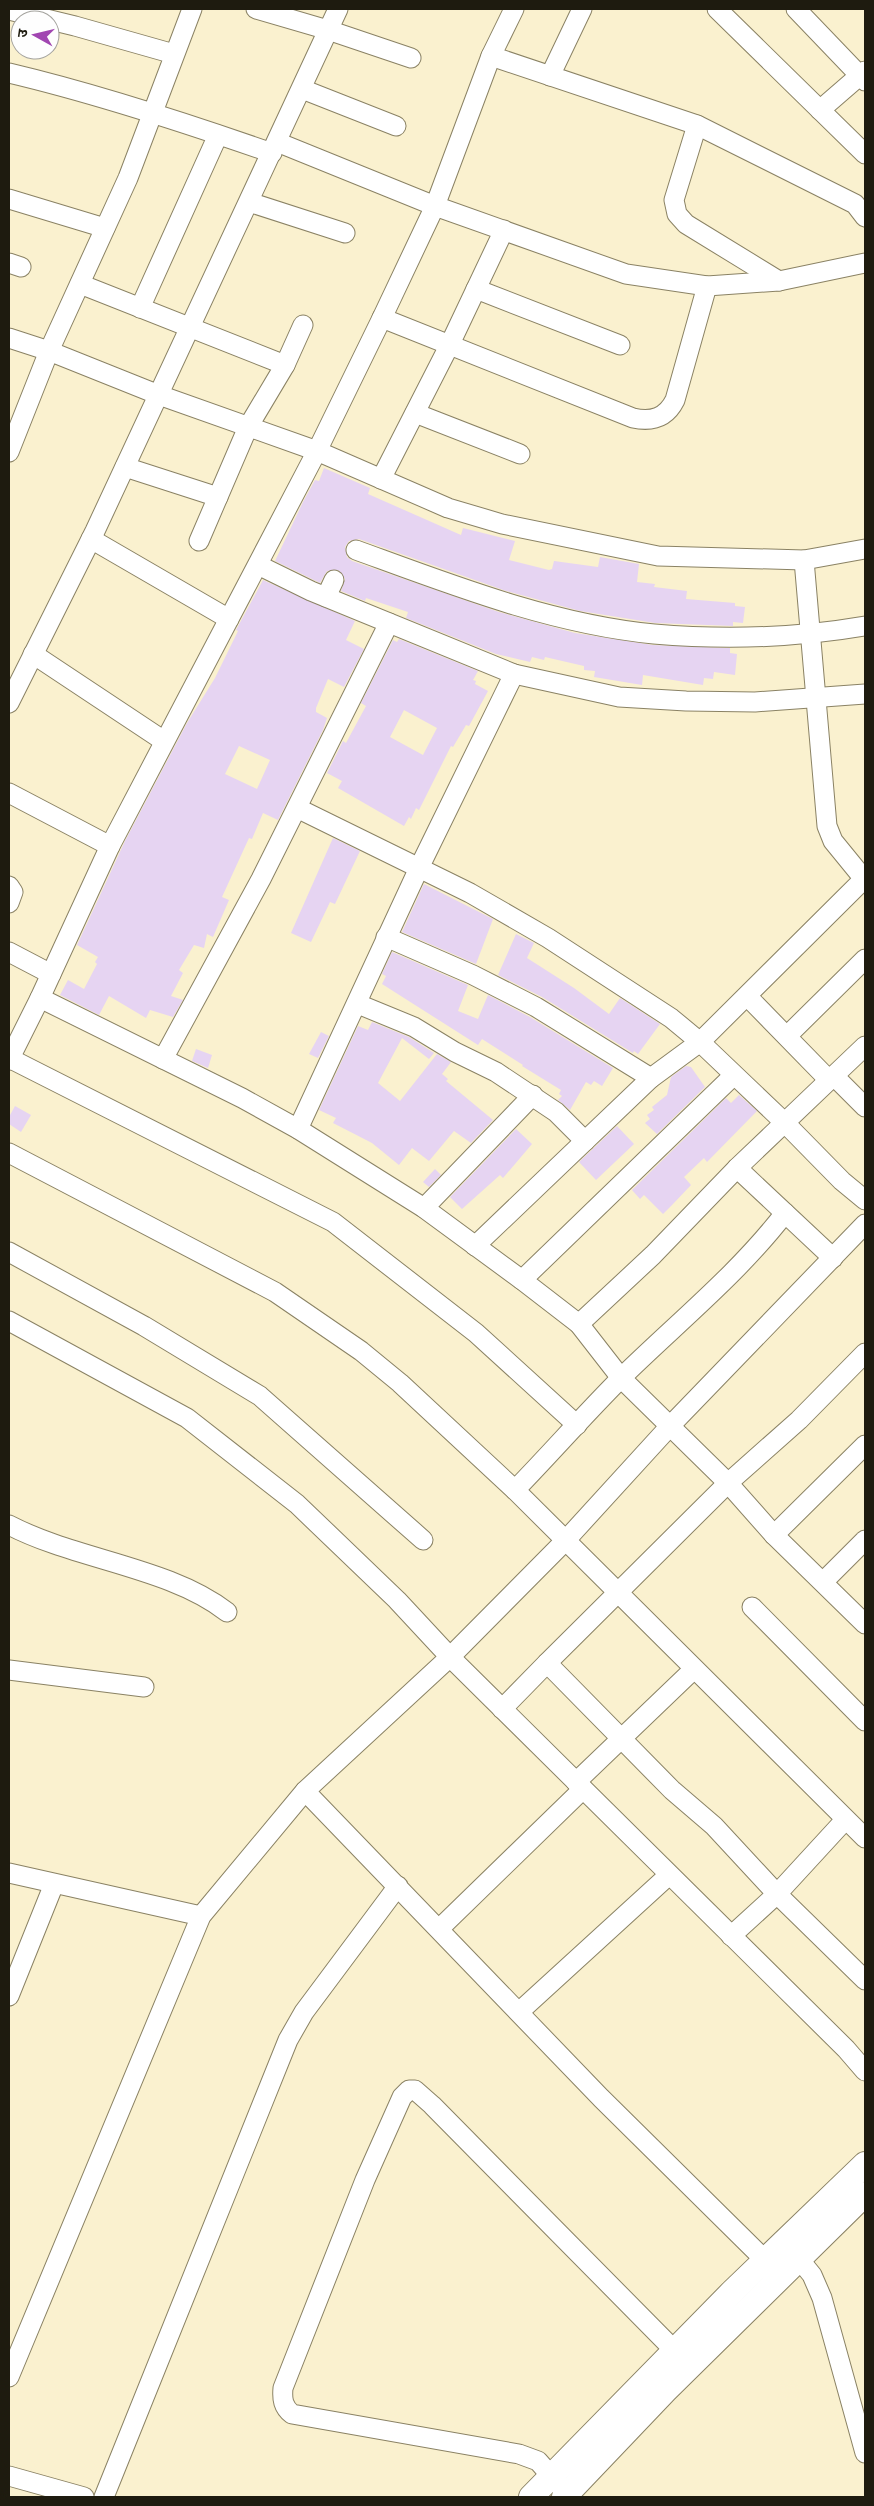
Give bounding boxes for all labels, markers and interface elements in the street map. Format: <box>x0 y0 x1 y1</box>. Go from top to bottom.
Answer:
north arrow <box>10 10 60 60</box>
text: उ <box>13 27 31 38</box>

